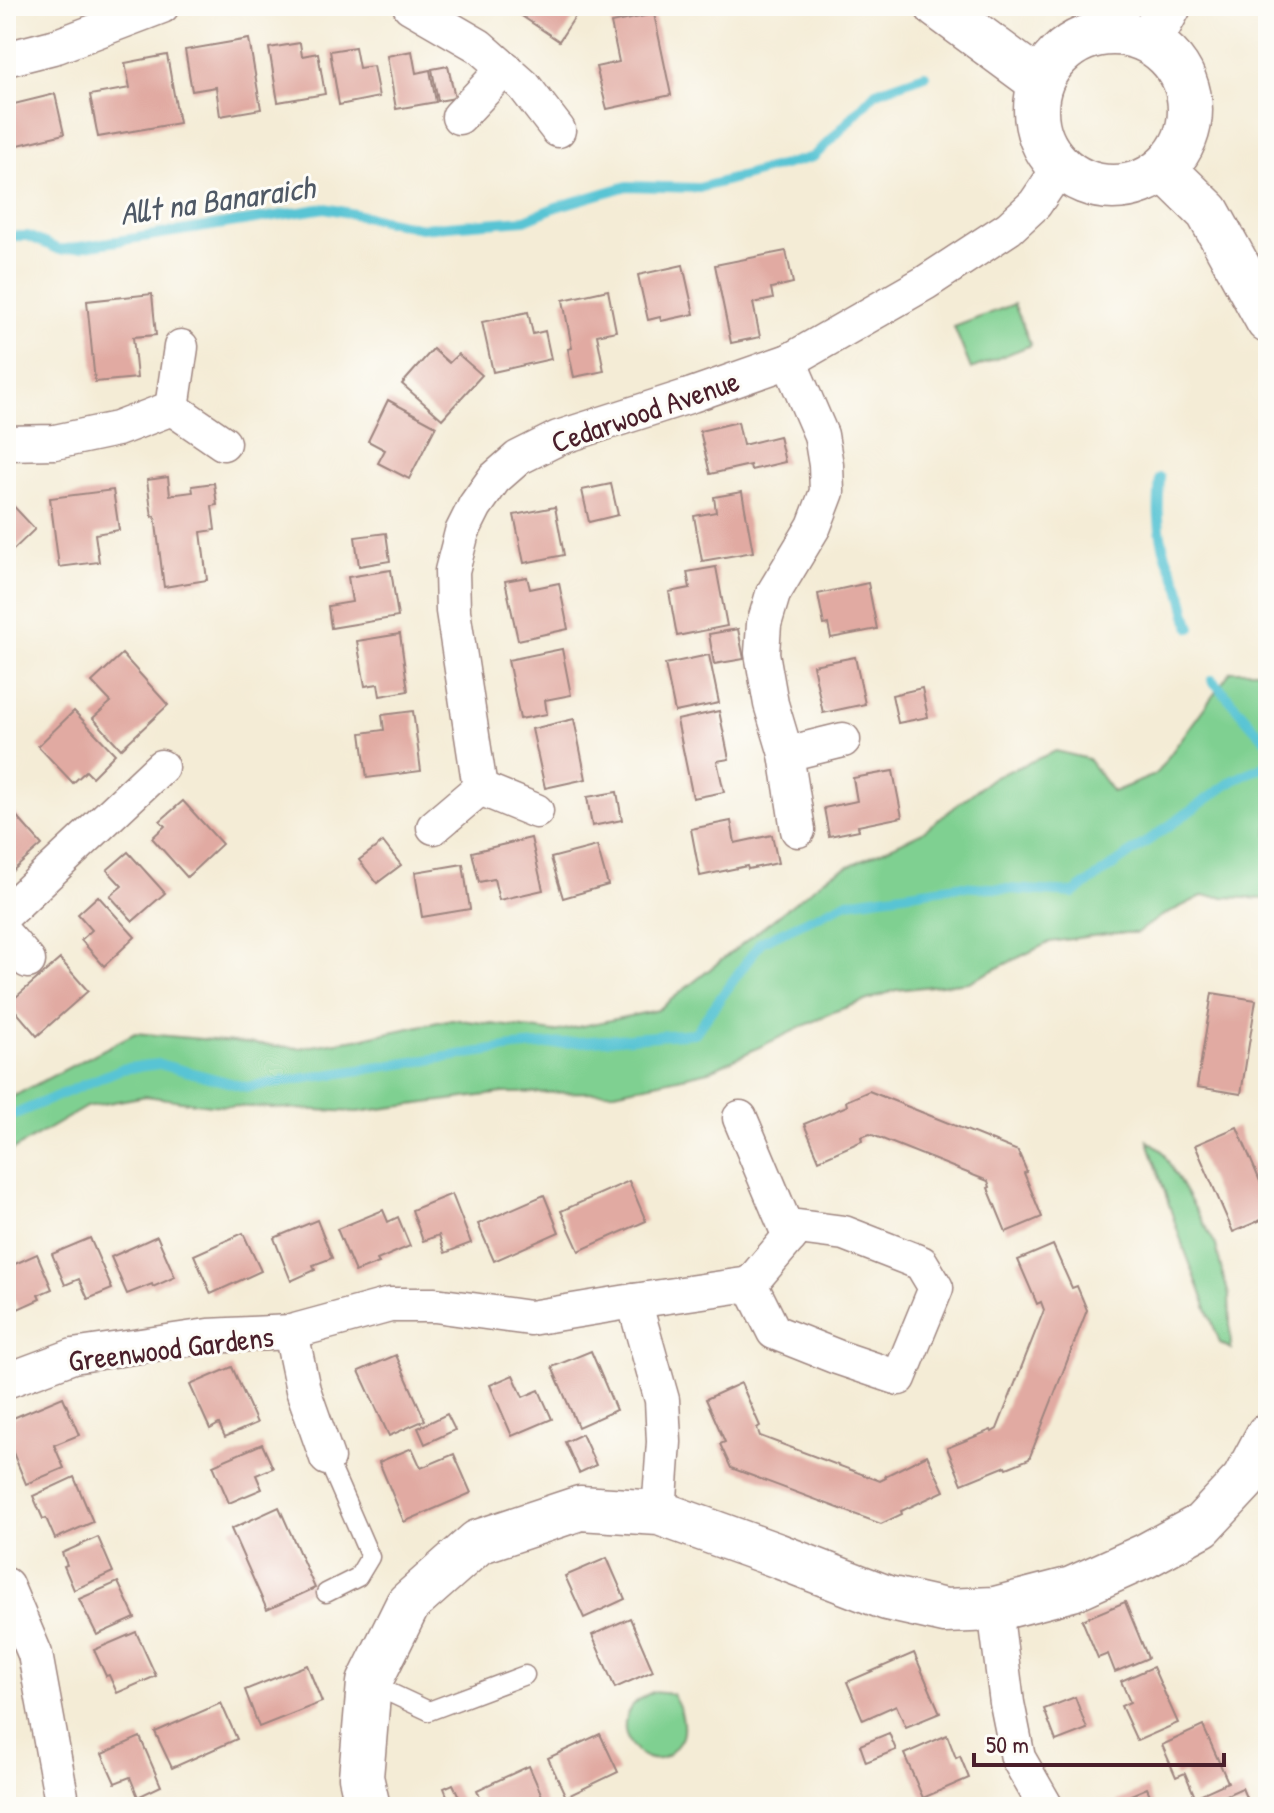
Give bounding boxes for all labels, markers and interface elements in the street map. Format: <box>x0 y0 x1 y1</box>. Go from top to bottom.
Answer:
water label: Allt na Banaraich <box>117 165 319 235</box>
street label: Cedarwood Avenue <box>546 360 744 462</box>
street label: Greenwood Gardens <box>66 1316 276 1380</box>
scale bar <box>974 1717 1224 1767</box>
text: 50 m <box>986 1728 1029 1760</box>

